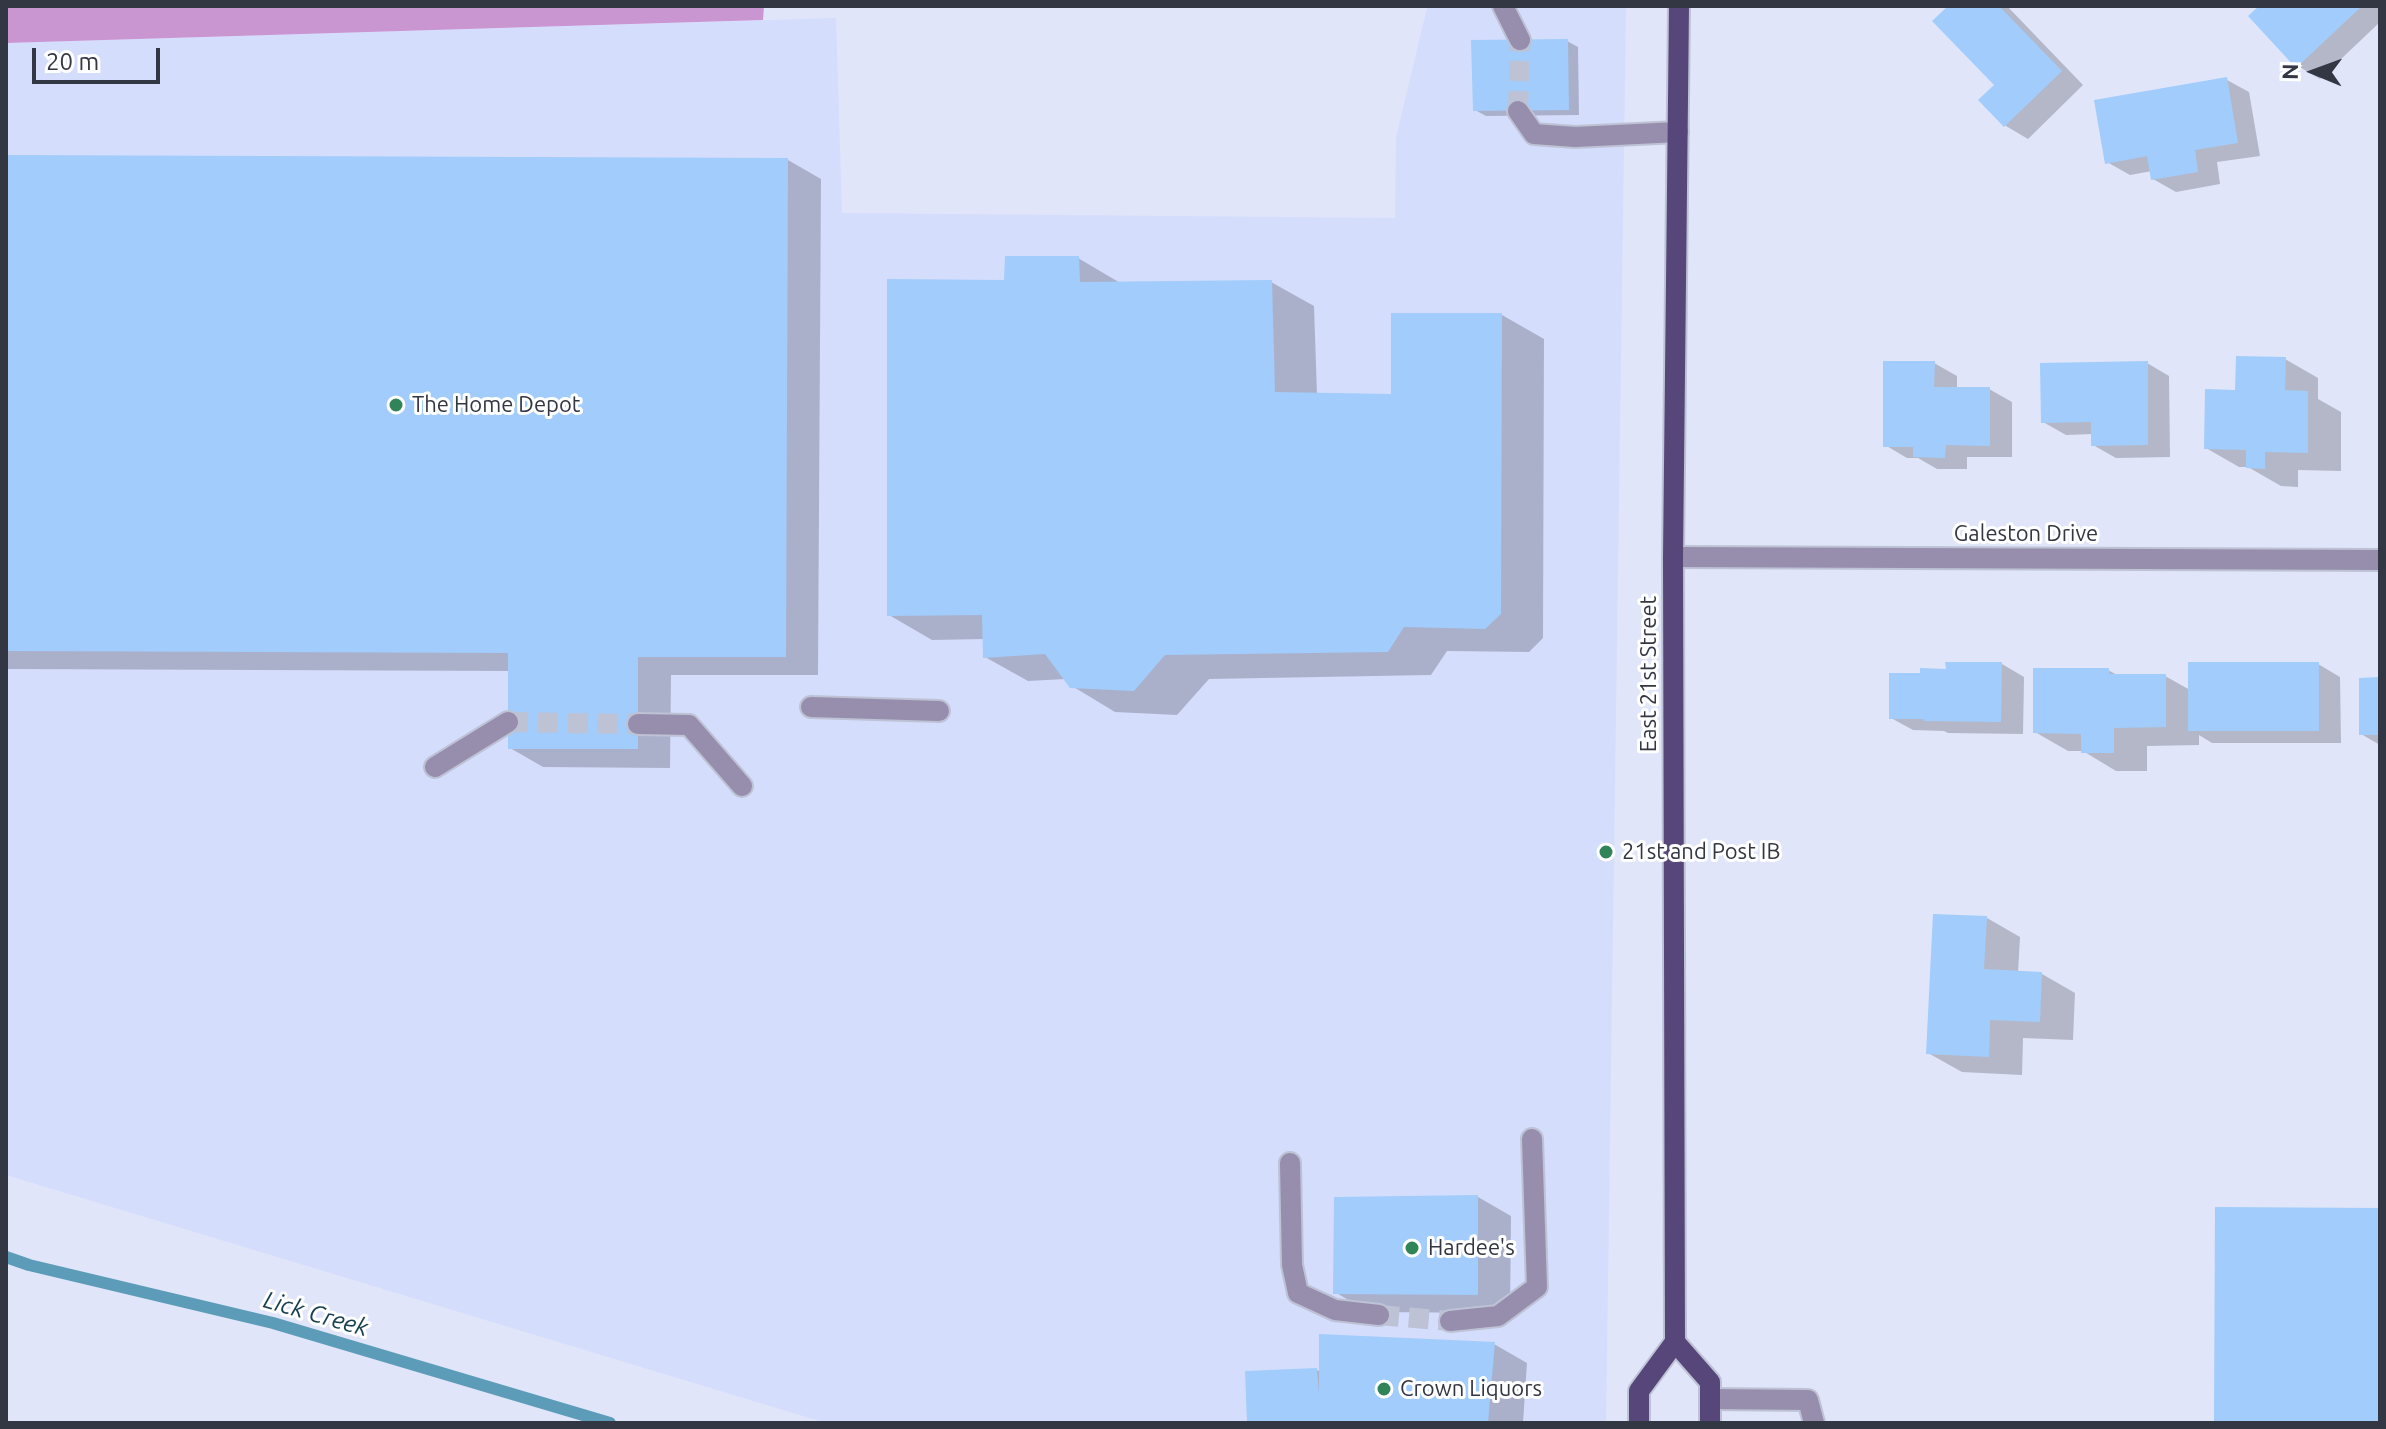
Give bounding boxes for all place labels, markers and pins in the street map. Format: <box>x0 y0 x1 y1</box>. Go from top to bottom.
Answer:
place label: The Home Depot <box>412 392 580 418</box>
marker: The Home Depot <box>387 396 405 414</box>
place label: 21st and Post IB <box>1622 839 1780 865</box>
marker: 21st and Post IB <box>1597 843 1615 861</box>
place label: Hardee's <box>1428 1235 1515 1261</box>
marker: Hardee's <box>1403 1239 1421 1257</box>
place label: Crown Liquors <box>1400 1376 1542 1402</box>
marker: Crown Liquors <box>1375 1380 1393 1398</box>

